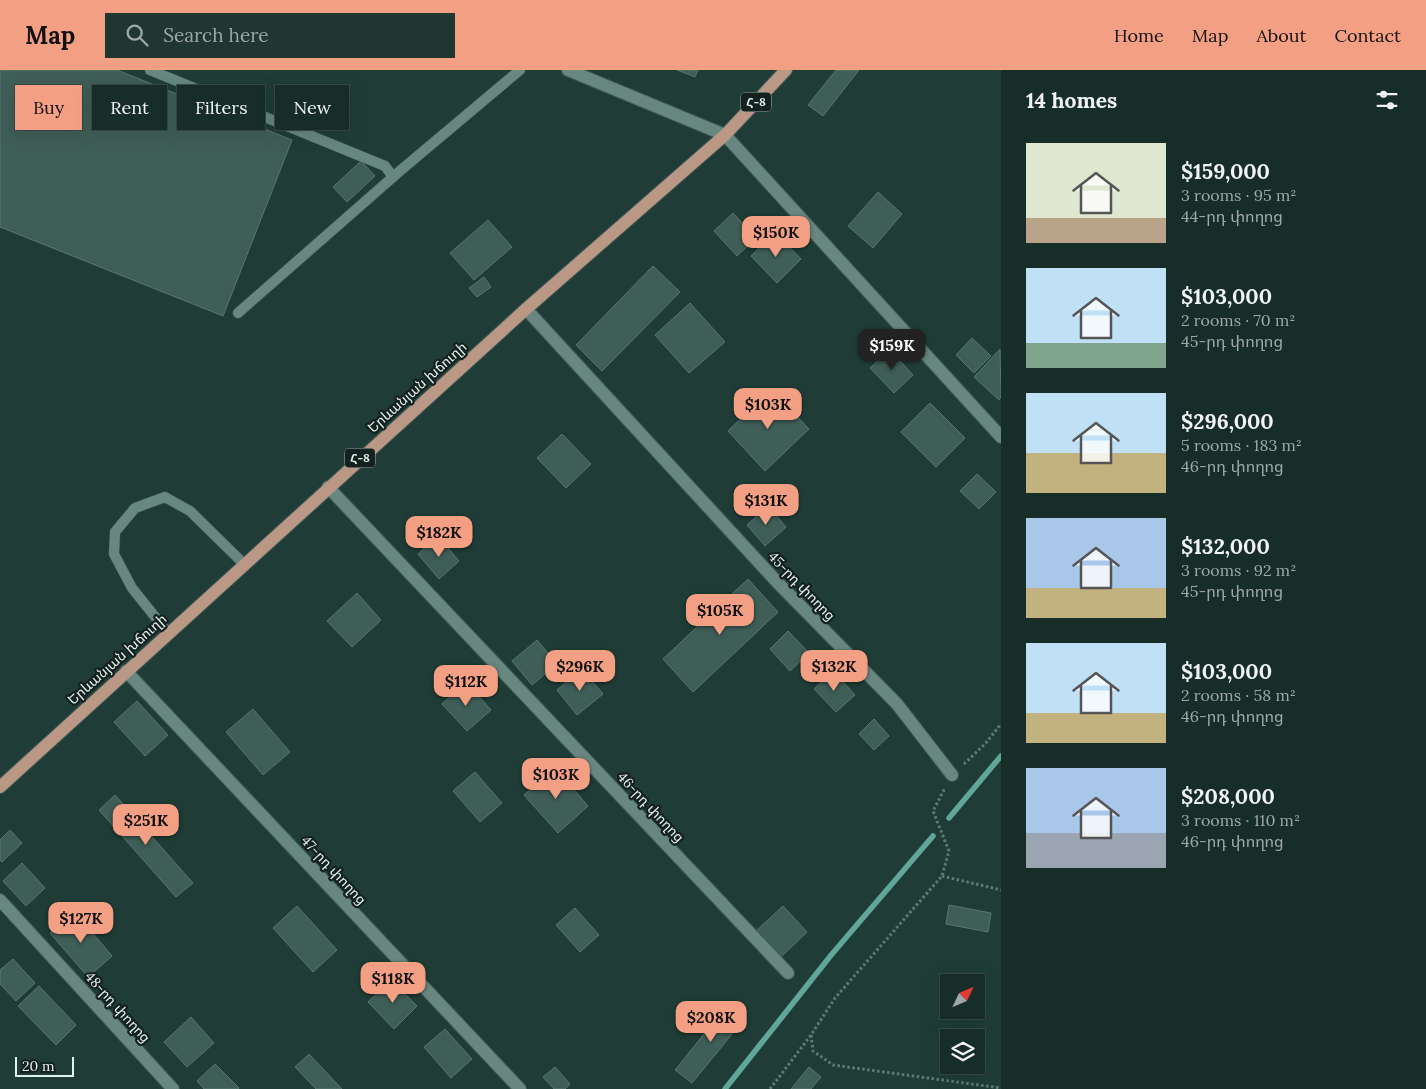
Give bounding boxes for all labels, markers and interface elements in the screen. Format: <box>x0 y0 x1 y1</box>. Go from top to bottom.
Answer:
search box <box>105 13 455 58</box>
text: Map <box>25 20 75 51</box>
icon: search <box>123 21 151 49</box>
text: Search here <box>163 23 269 47</box>
text: Home <box>1114 24 1164 47</box>
text: Map <box>1192 24 1228 47</box>
text: About <box>1256 24 1306 47</box>
text: Contact <box>1334 24 1401 47</box>
chip: Buy <box>15 85 82 130</box>
chip: Rent <box>92 85 167 130</box>
chip: Filters <box>177 85 265 130</box>
chip: New <box>275 85 349 130</box>
icon: filters <box>1373 86 1401 114</box>
text: 14 homes <box>1026 87 1117 114</box>
road number: Հ-8 <box>741 92 771 112</box>
text: $159,000 <box>1181 158 1270 185</box>
icon: home <box>1066 163 1126 223</box>
text: 3 rooms · 95 m² <box>1181 185 1296 205</box>
text: 44-րդ փողոց <box>1181 206 1283 226</box>
pin: $150K <box>741 216 811 258</box>
text: $150K <box>753 222 799 242</box>
text: $103,000 <box>1181 283 1272 310</box>
icon: home <box>1066 288 1126 348</box>
text: 2 rooms · 70 m² <box>1181 310 1295 330</box>
pin: $159K <box>857 328 927 371</box>
text: 45-րդ փողոց <box>1181 331 1283 351</box>
text: $159K <box>869 335 915 355</box>
street label: Երևանյան խճուղի <box>364 338 470 436</box>
pin: $103K <box>733 388 803 430</box>
text: $103K <box>745 394 791 414</box>
text: $296,000 <box>1181 408 1274 435</box>
icon: home <box>1066 413 1126 473</box>
text: 5 rooms · 183 m² <box>1181 435 1302 455</box>
road number: Հ-8 <box>345 448 375 468</box>
text: 46-րդ փողոց <box>1181 456 1284 476</box>
pin: $131K <box>731 484 801 526</box>
text: $131K <box>745 490 787 510</box>
pin: $182K <box>404 516 474 558</box>
text: $182K <box>417 522 461 542</box>
text: $132,000 <box>1181 533 1270 560</box>
icon: home <box>1066 538 1126 598</box>
street label: 45-րդ փողոց <box>765 548 839 624</box>
text: 3 rooms · 92 m² <box>1181 560 1296 580</box>
text: 45-րդ փողոց <box>1181 581 1283 601</box>
pin: $105K <box>685 594 755 636</box>
text: $105K <box>697 600 743 620</box>
street label: Երևանյան խճուղի <box>64 610 170 708</box>
pin: $296K <box>545 650 615 692</box>
pin: $132K <box>799 650 869 692</box>
text: $296K <box>556 656 604 676</box>
text: $132K <box>812 656 856 676</box>
text: $103,000 <box>1181 658 1272 685</box>
icon: home <box>1066 663 1126 723</box>
pin: $112K <box>431 664 501 707</box>
text: $112K <box>445 671 487 691</box>
text: 2 rooms · 58 m² <box>1181 685 1296 705</box>
text: 46-րդ փողոց <box>1181 706 1284 726</box>
pin: $103K <box>521 758 591 800</box>
text: $103K <box>533 764 579 784</box>
street label: 46-րդ փողոց <box>614 768 688 846</box>
text: $208,000 <box>1181 783 1275 810</box>
icon: home <box>1066 788 1126 848</box>
pin: $251K <box>111 804 181 846</box>
text: $251K <box>124 810 168 830</box>
text: 3 rooms · 110 m² <box>1181 810 1300 830</box>
text: 46-րդ փողոց <box>1181 831 1284 851</box>
street label: 47-րդ փողոց <box>297 832 371 908</box>
pin: $127K <box>46 902 116 944</box>
text: $127K <box>59 908 103 928</box>
pin: $118K <box>358 962 428 1004</box>
street label: 48-րդ փողոց <box>81 968 155 1046</box>
text: $118K <box>372 968 414 988</box>
north arrow <box>940 974 985 1019</box>
map controls <box>940 974 985 1074</box>
pin: $208K <box>676 1000 746 1043</box>
text: $208K <box>687 1007 735 1027</box>
button: layers <box>940 1029 985 1074</box>
scale bar <box>15 1054 74 1077</box>
text: 20 m <box>22 1057 54 1075</box>

